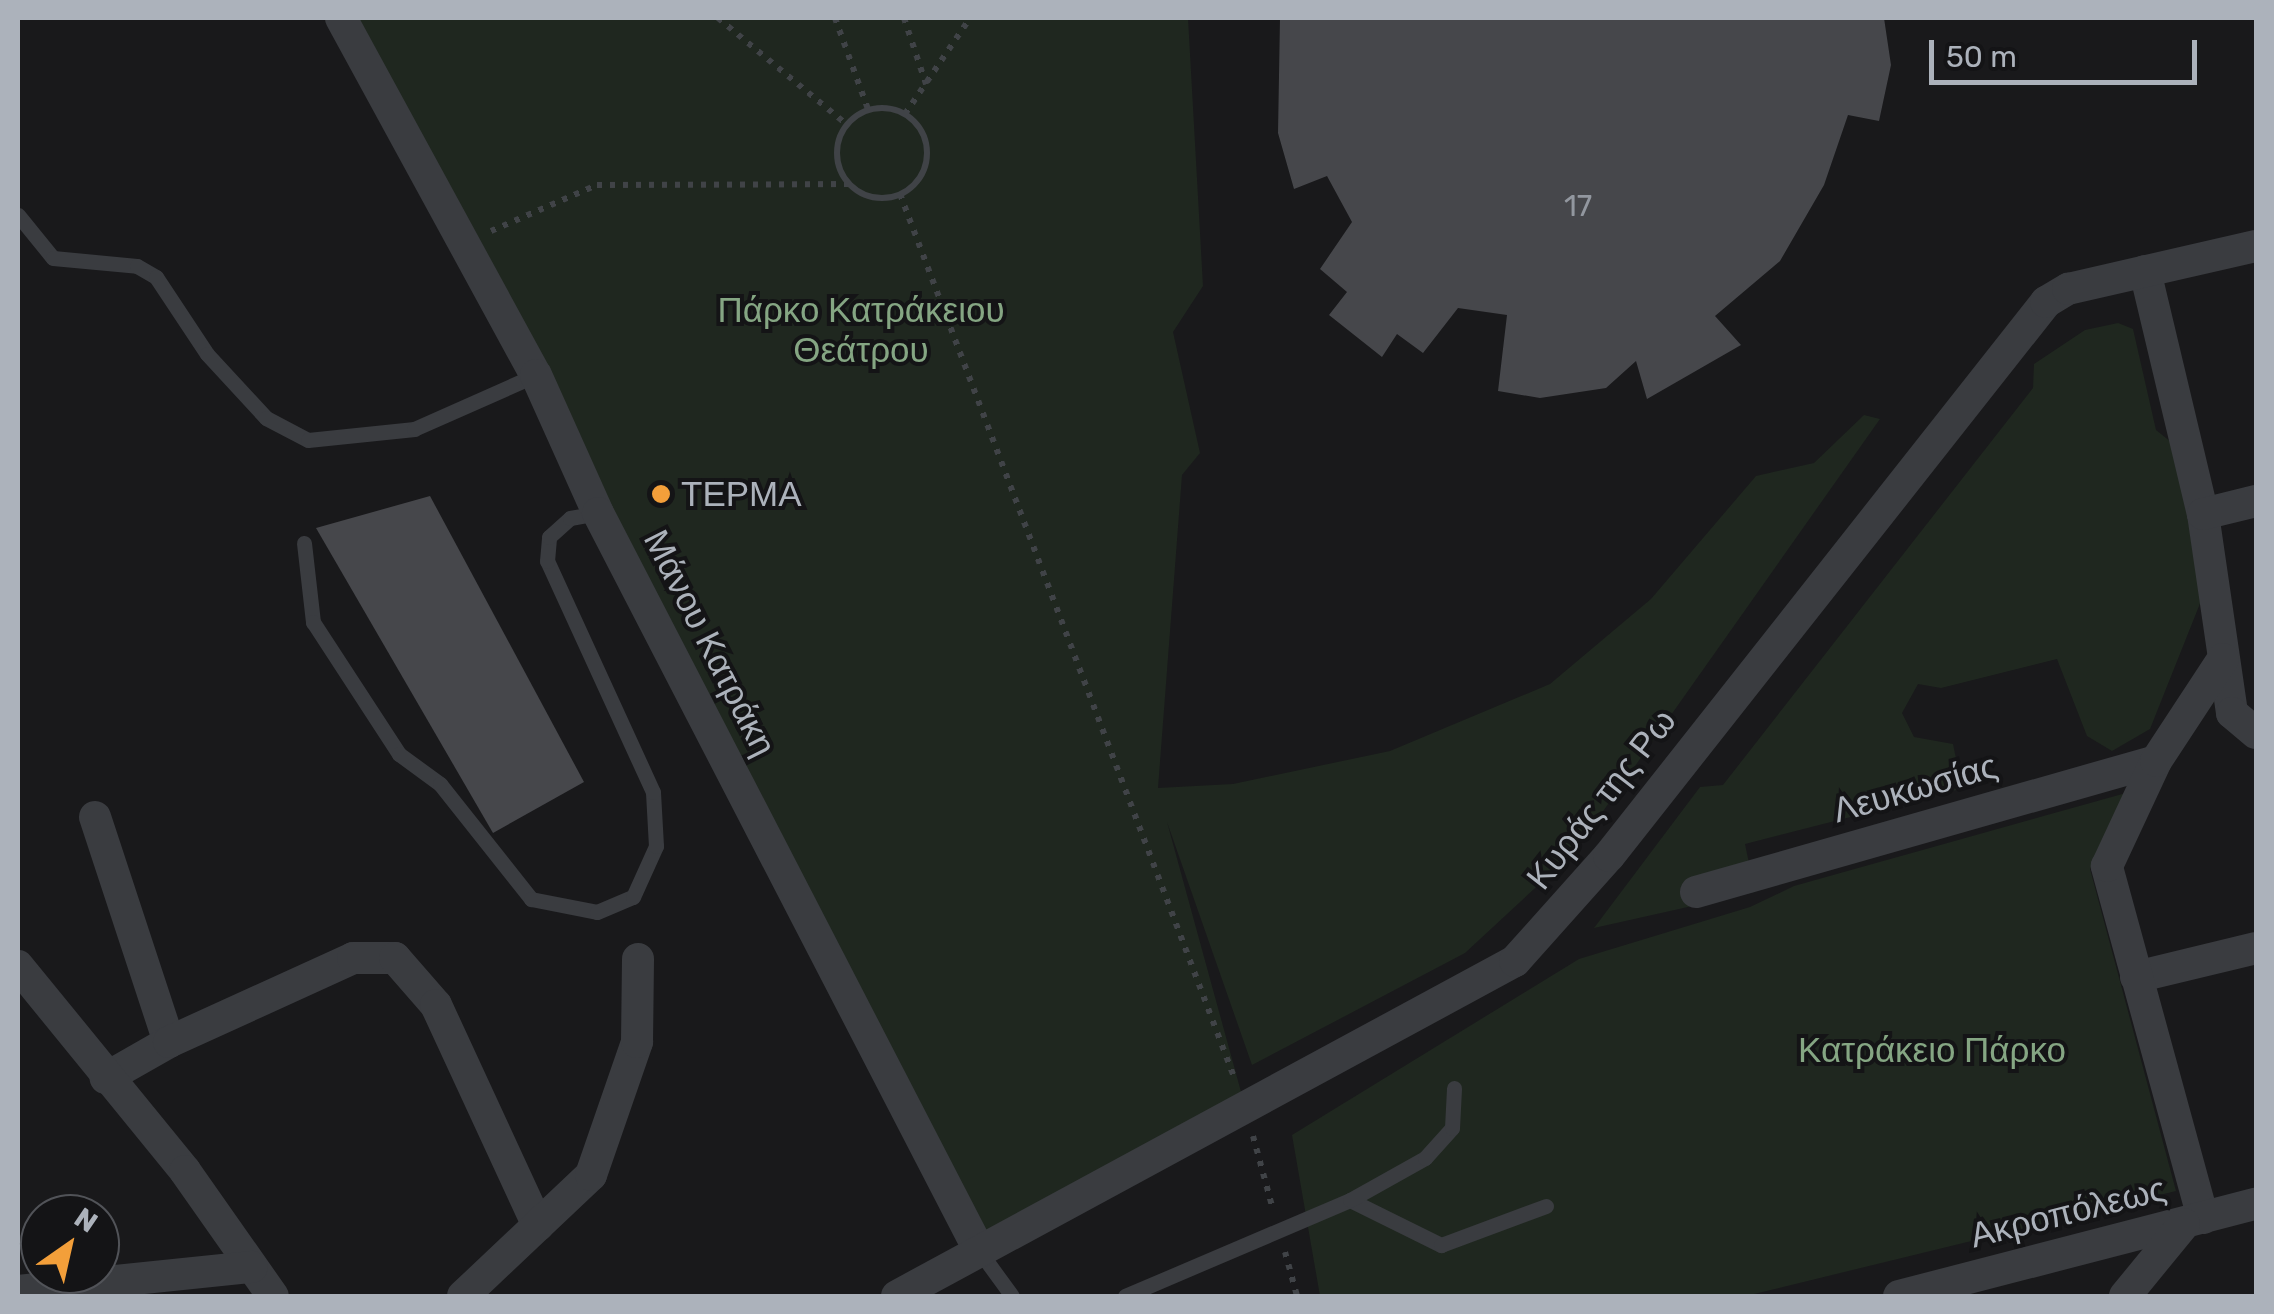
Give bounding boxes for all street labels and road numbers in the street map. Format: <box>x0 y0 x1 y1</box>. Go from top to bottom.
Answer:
street label: Μάνου Κατράκη <box>635 523 785 763</box>
street label: Κυράς της Ρω <box>1518 700 1684 898</box>
street label: Λευκωσίας <box>1828 745 2002 831</box>
street label: Ακροπόλεως <box>1966 1167 2170 1257</box>

